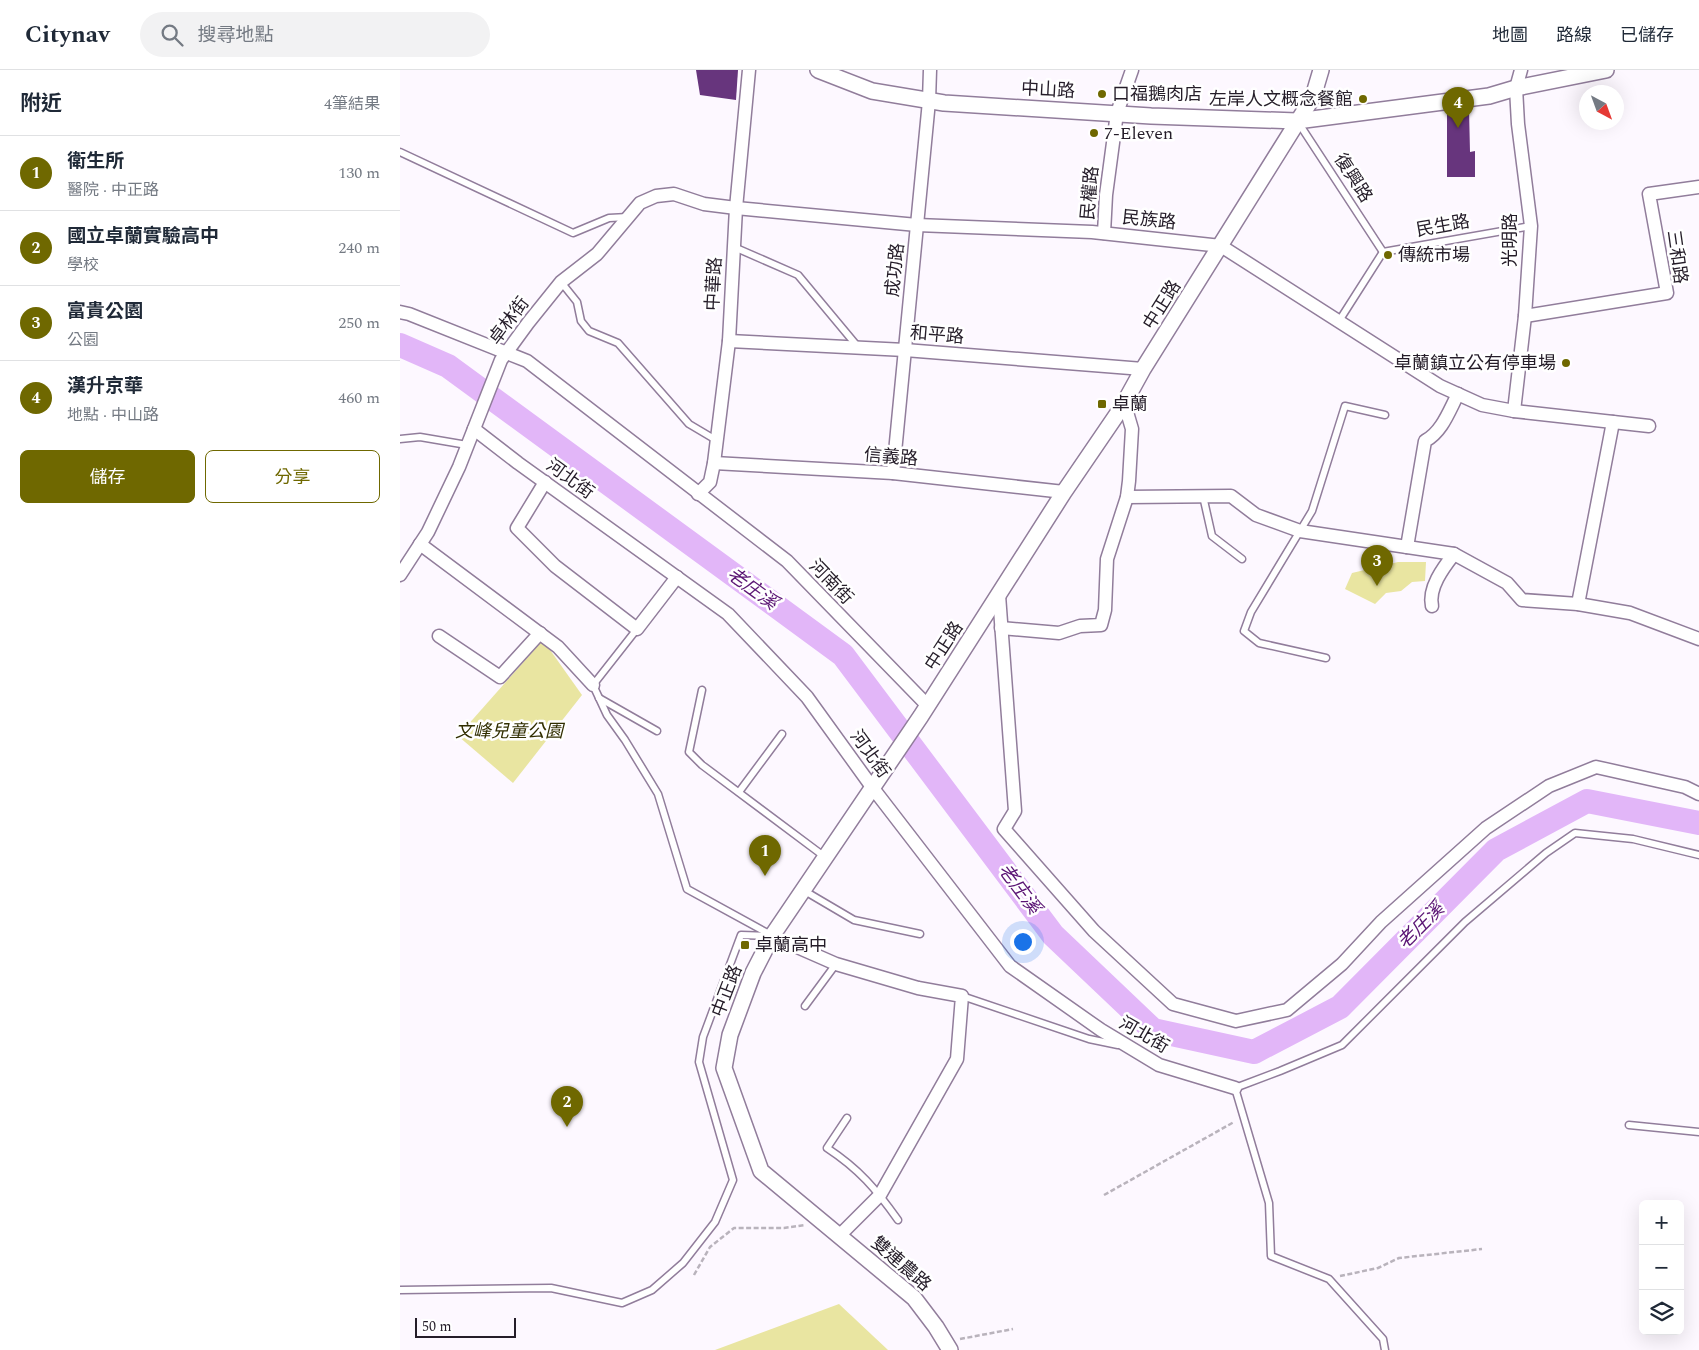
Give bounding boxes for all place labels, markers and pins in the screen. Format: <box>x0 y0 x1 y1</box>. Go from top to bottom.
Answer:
place label: 口福鵝肉店 <box>1112 81 1202 108</box>
place label: 左岸人文概念餐館 <box>1209 86 1353 113</box>
pin: 4 <box>1442 87 1474 128</box>
marker: 口福鵝肉店 <box>1096 88 1108 100</box>
marker: 左岸人文概念餐館 <box>1357 93 1369 105</box>
place label: 7-Eleven <box>1104 120 1173 147</box>
marker: 7-Eleven <box>1088 127 1100 139</box>
place label: 傳統市場 <box>1398 242 1470 269</box>
marker: 傳統市場 <box>1382 249 1394 261</box>
place label: 卓蘭鎮立公有停車場 <box>1394 350 1556 377</box>
marker: 卓蘭鎮立公有停車場 <box>1560 357 1572 369</box>
place label: 卓蘭 <box>1112 391 1148 418</box>
marker: 卓蘭 <box>1096 398 1108 410</box>
pin: 3 <box>1361 545 1393 586</box>
pin: 1 <box>749 835 781 876</box>
place label: 卓蘭高中 <box>755 932 827 959</box>
marker: 卓蘭高中 <box>739 939 751 951</box>
pin: 2 <box>551 1086 583 1127</box>

